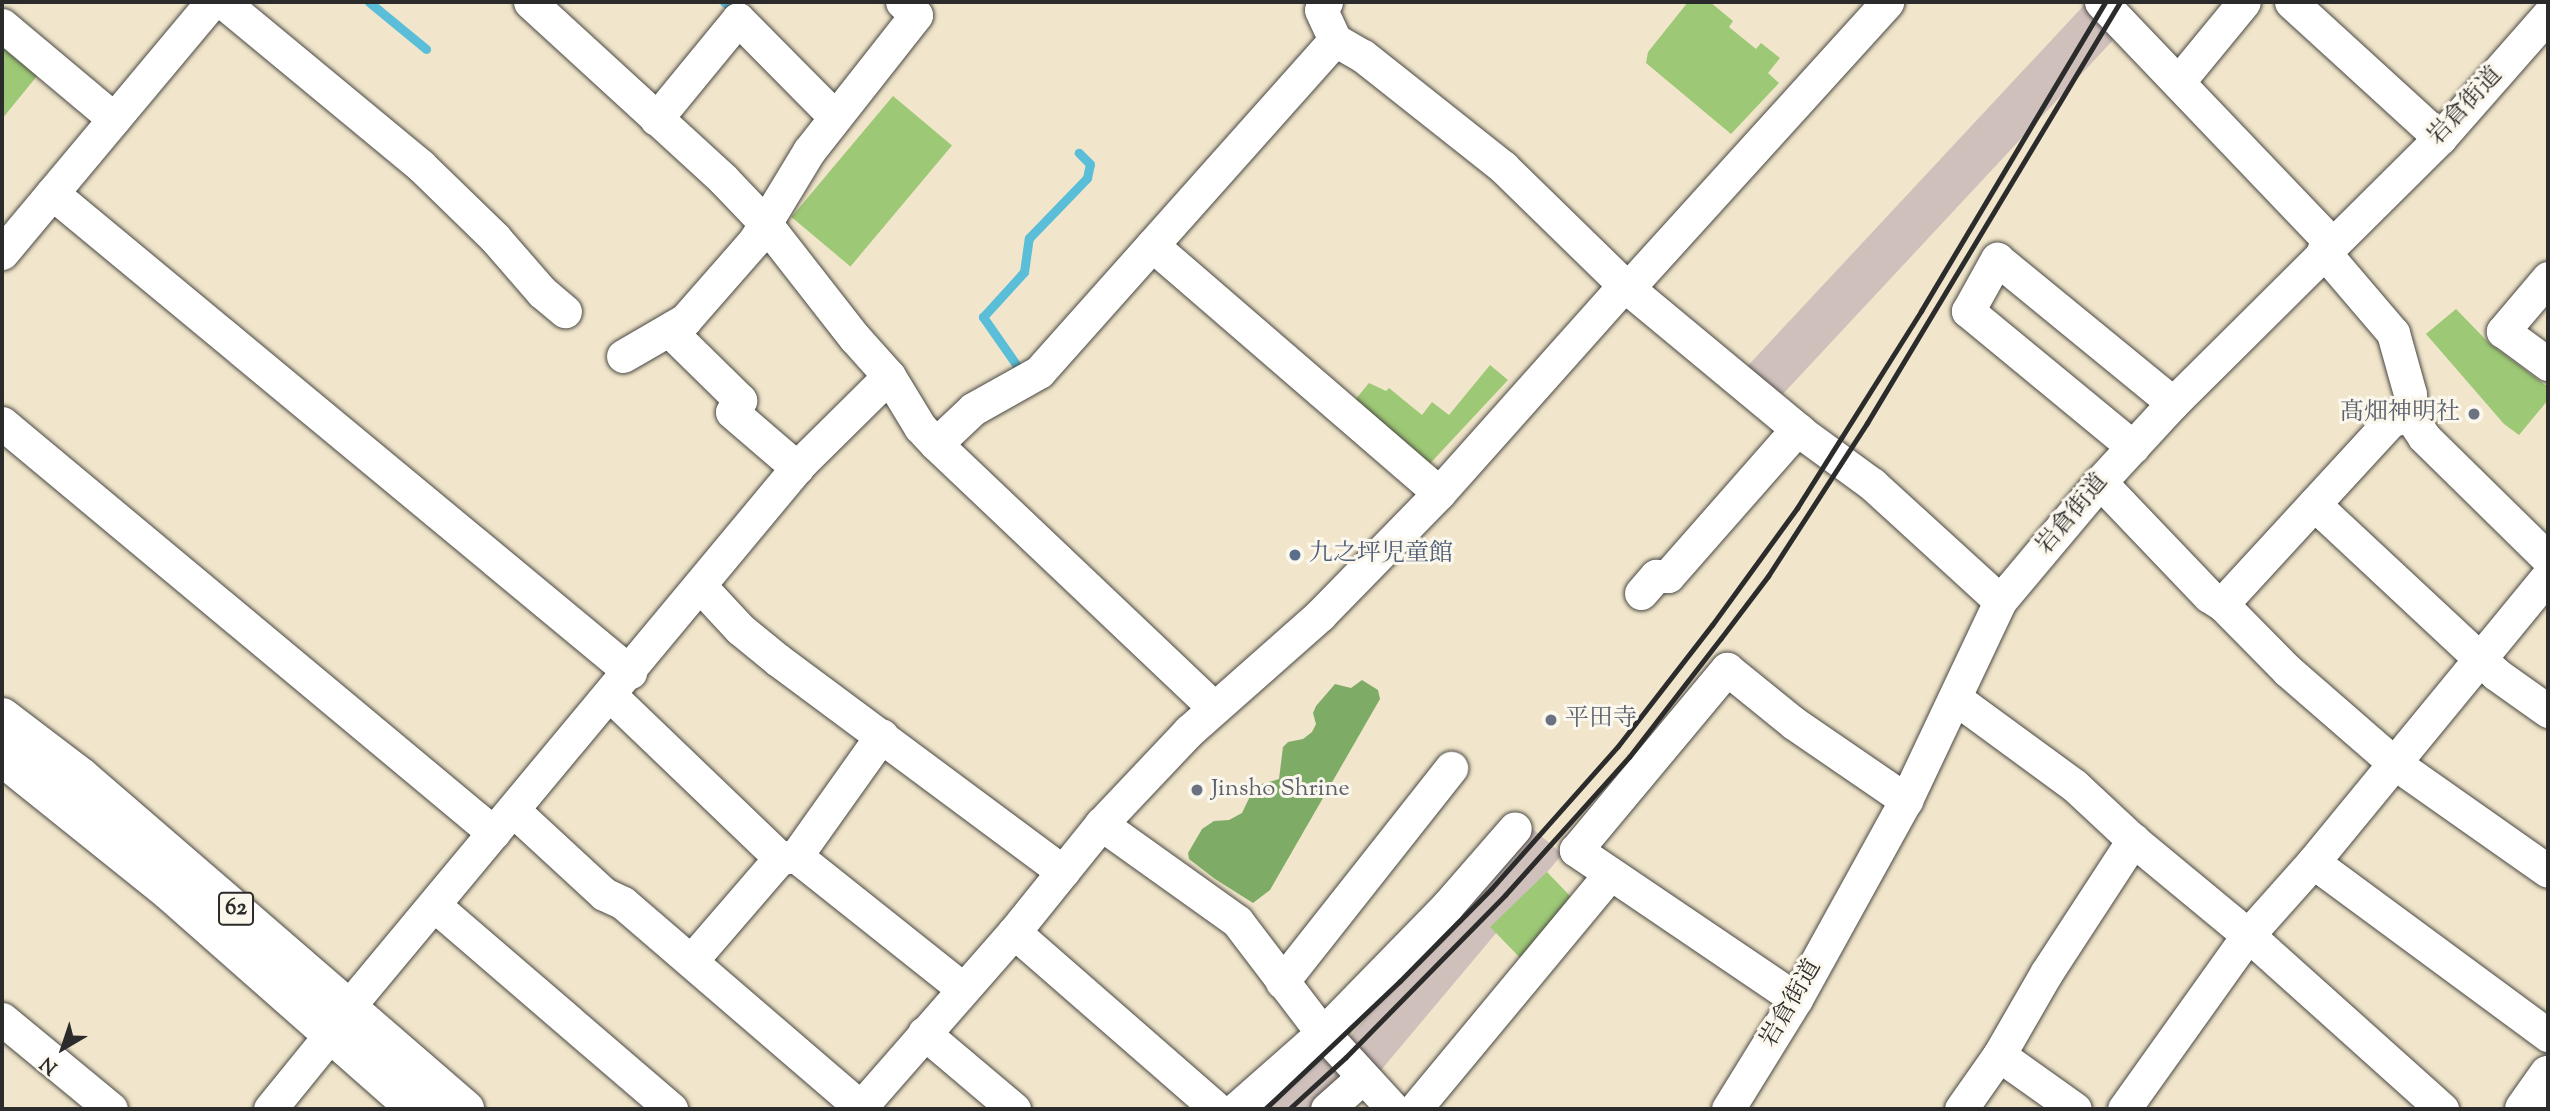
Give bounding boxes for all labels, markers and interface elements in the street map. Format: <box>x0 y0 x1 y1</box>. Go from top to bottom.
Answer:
street label: 岩倉街道 <box>2423 62 2509 152</box>
place label: 髙畑神明社 <box>2340 400 2460 428</box>
marker: 髙畑神明社 <box>2466 406 2482 422</box>
street label: 岩倉街道 <box>2031 469 2115 561</box>
place label: 九之坪児童館 <box>1309 541 1453 569</box>
marker: 九之坪児童館 <box>1287 547 1303 563</box>
place label: 平田寺 <box>1565 706 1637 734</box>
marker: 平田寺 <box>1543 712 1559 728</box>
place label: Jinsho Shrine <box>1211 776 1350 804</box>
marker: Jinsho Shrine <box>1189 782 1205 798</box>
road number: 62 <box>217 890 255 928</box>
street label: 岩倉街道 <box>1756 955 1828 1053</box>
north arrow <box>28 1013 98 1083</box>
text: N <box>35 1049 64 1080</box>

